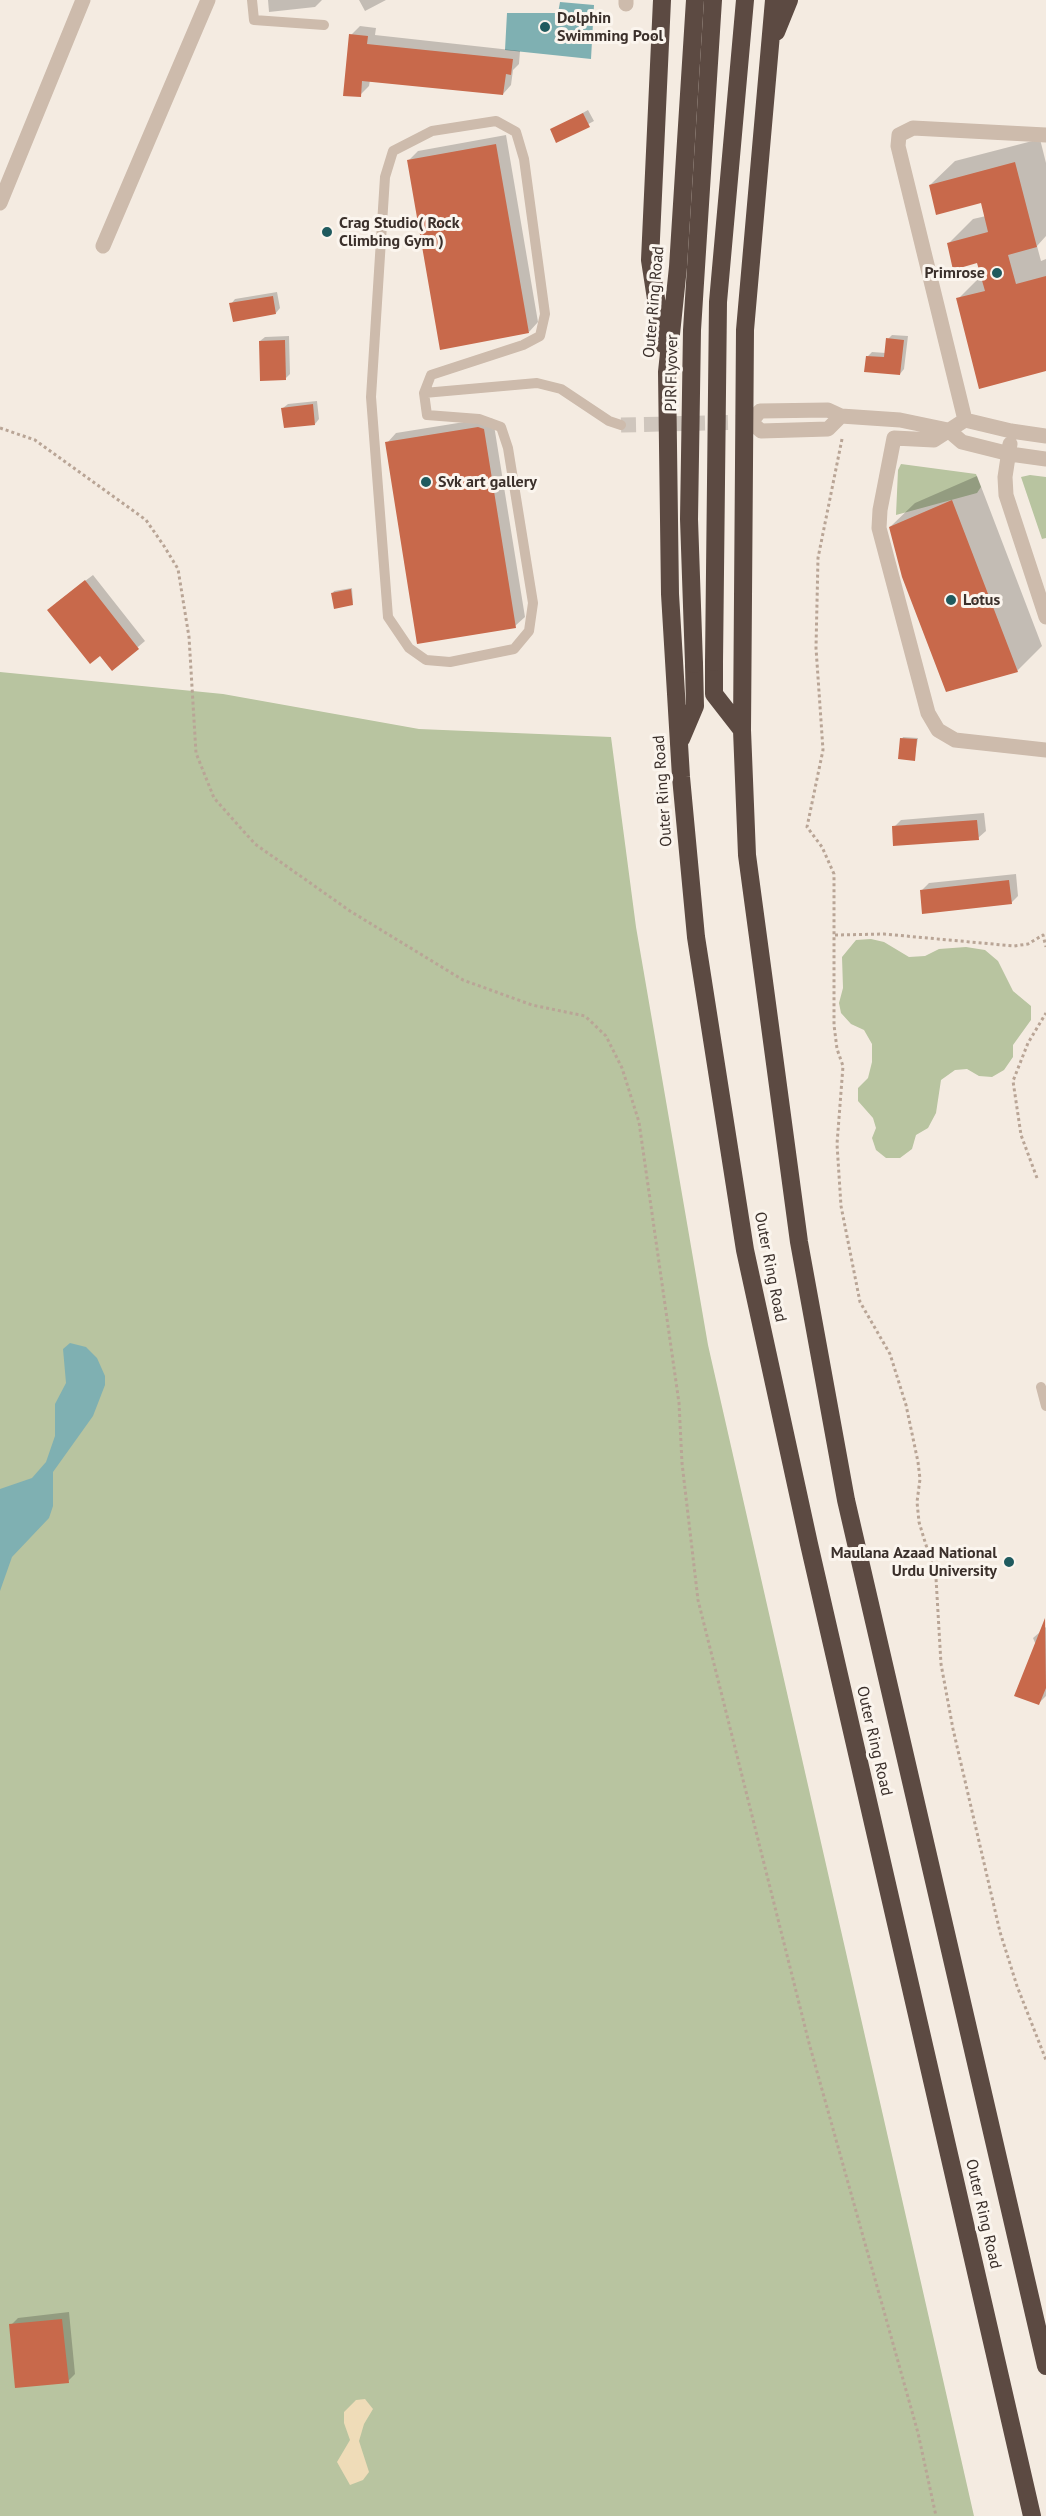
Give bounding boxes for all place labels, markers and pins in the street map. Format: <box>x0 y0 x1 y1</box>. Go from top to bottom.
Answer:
place label: Dolphin Swimming Pool <box>557 8 663 46</box>
marker: Dolphin Swimming Pool <box>538 20 552 34</box>
place label: Crag Studio( Rock Climbing Gym ) <box>339 213 460 251</box>
marker: Crag Studio( Rock Climbing Gym ) <box>320 225 334 239</box>
place label: Primrose <box>924 263 985 283</box>
marker: Primrose <box>990 266 1004 280</box>
place label: Svk art gallery <box>438 472 537 492</box>
marker: Svk art gallery <box>419 475 433 489</box>
place label: Lotus <box>963 590 1000 610</box>
marker: Lotus <box>944 593 958 607</box>
place label: Maulana Azaad National Urdu University <box>831 1543 997 1581</box>
marker: Maulana Azaad National Urdu University <box>1002 1555 1016 1569</box>

